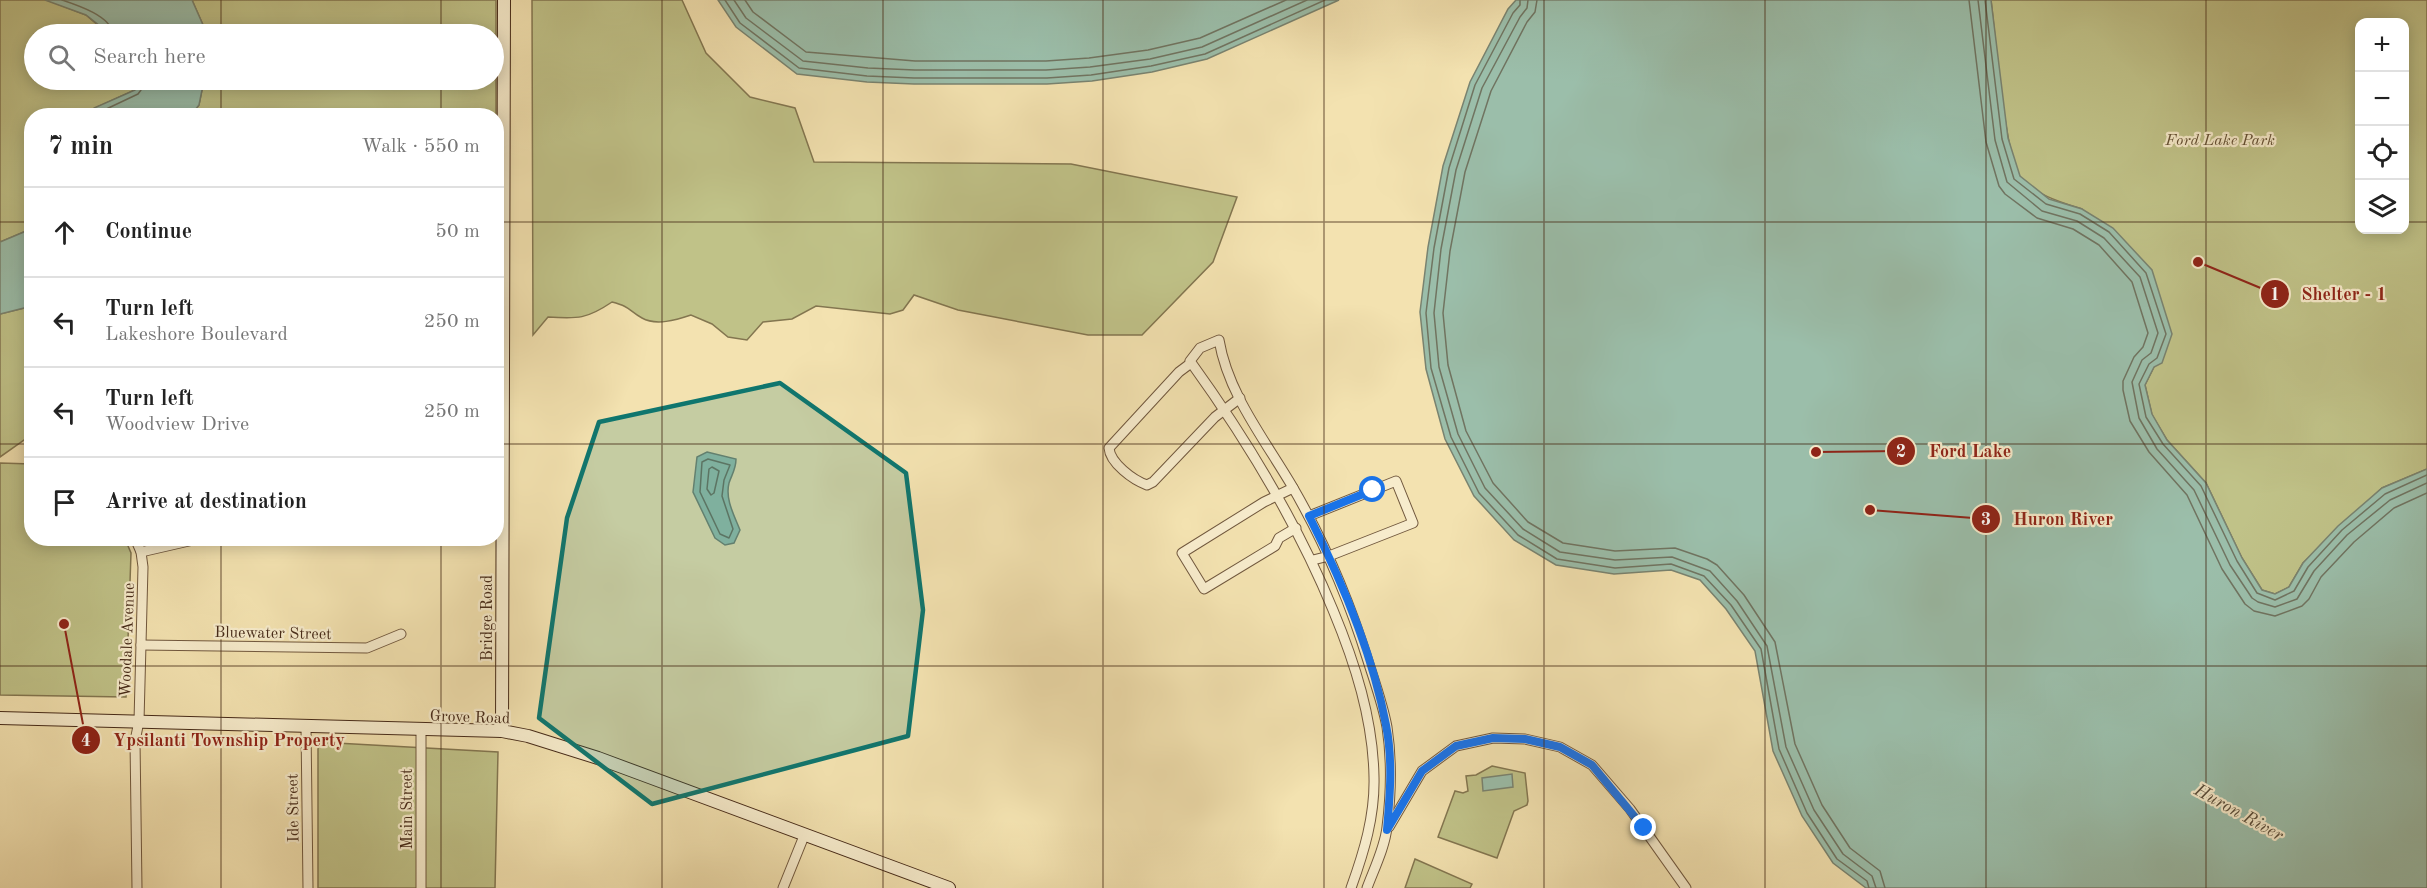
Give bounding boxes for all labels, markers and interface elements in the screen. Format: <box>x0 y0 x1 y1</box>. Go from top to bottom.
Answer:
map controls <box>2355 18 2409 234</box>
button: + <box>2355 18 2409 72</box>
search box <box>24 24 504 90</box>
icon: search <box>45 41 78 74</box>
text: Search here <box>93 46 206 68</box>
button: − <box>2355 72 2409 126</box>
button: locate <box>2355 126 2409 180</box>
park label: Ford Lake Park <box>2164 133 2275 149</box>
text: 7 min <box>48 134 113 160</box>
text: Walk · 550 m <box>361 137 480 157</box>
button: layers <box>2355 180 2409 234</box>
icon: ahead <box>48 216 81 249</box>
text: Continue <box>105 221 192 243</box>
text: 50 m <box>435 222 480 242</box>
callout: Shelter - 1 <box>2260 276 2399 312</box>
text: 1 <box>2270 286 2280 304</box>
text: Shelter - 1 <box>2301 286 2387 304</box>
text: Turn left <box>105 298 194 320</box>
icon: left <box>48 306 81 339</box>
text: 250 m <box>424 312 480 332</box>
text: Lakeshore Boulevard <box>105 325 288 345</box>
text: Turn left <box>105 388 194 410</box>
icon: left <box>48 396 81 429</box>
text: 250 m <box>424 402 480 422</box>
text: Woodview Drive <box>105 415 249 435</box>
callout: Ford Lake <box>1886 433 2023 469</box>
text: 2 <box>1896 443 1906 461</box>
text: Ford Lake <box>1929 443 2011 461</box>
route start <box>1359 476 1385 502</box>
icon: arrive <box>48 486 81 519</box>
text: Arrive at destination <box>105 491 307 513</box>
callout: Huron River <box>1971 501 2125 537</box>
text: 3 <box>1981 511 1991 529</box>
text: Huron River <box>2013 511 2113 529</box>
street label: Bridge Road <box>480 575 496 661</box>
street label: Woodale Avenue <box>118 582 138 698</box>
street label: Bluewater Street <box>214 625 332 643</box>
street label: Grove Road <box>429 709 510 727</box>
callout: Ypsilanti Township Property <box>71 722 357 758</box>
text: 4 <box>81 732 91 750</box>
text: Ypsilanti Township Property <box>113 732 345 750</box>
street label: Main Street <box>400 768 416 850</box>
street label: Ide Street <box>285 773 303 843</box>
water label: Huron River <box>2190 781 2287 845</box>
route end <box>1630 814 1656 840</box>

